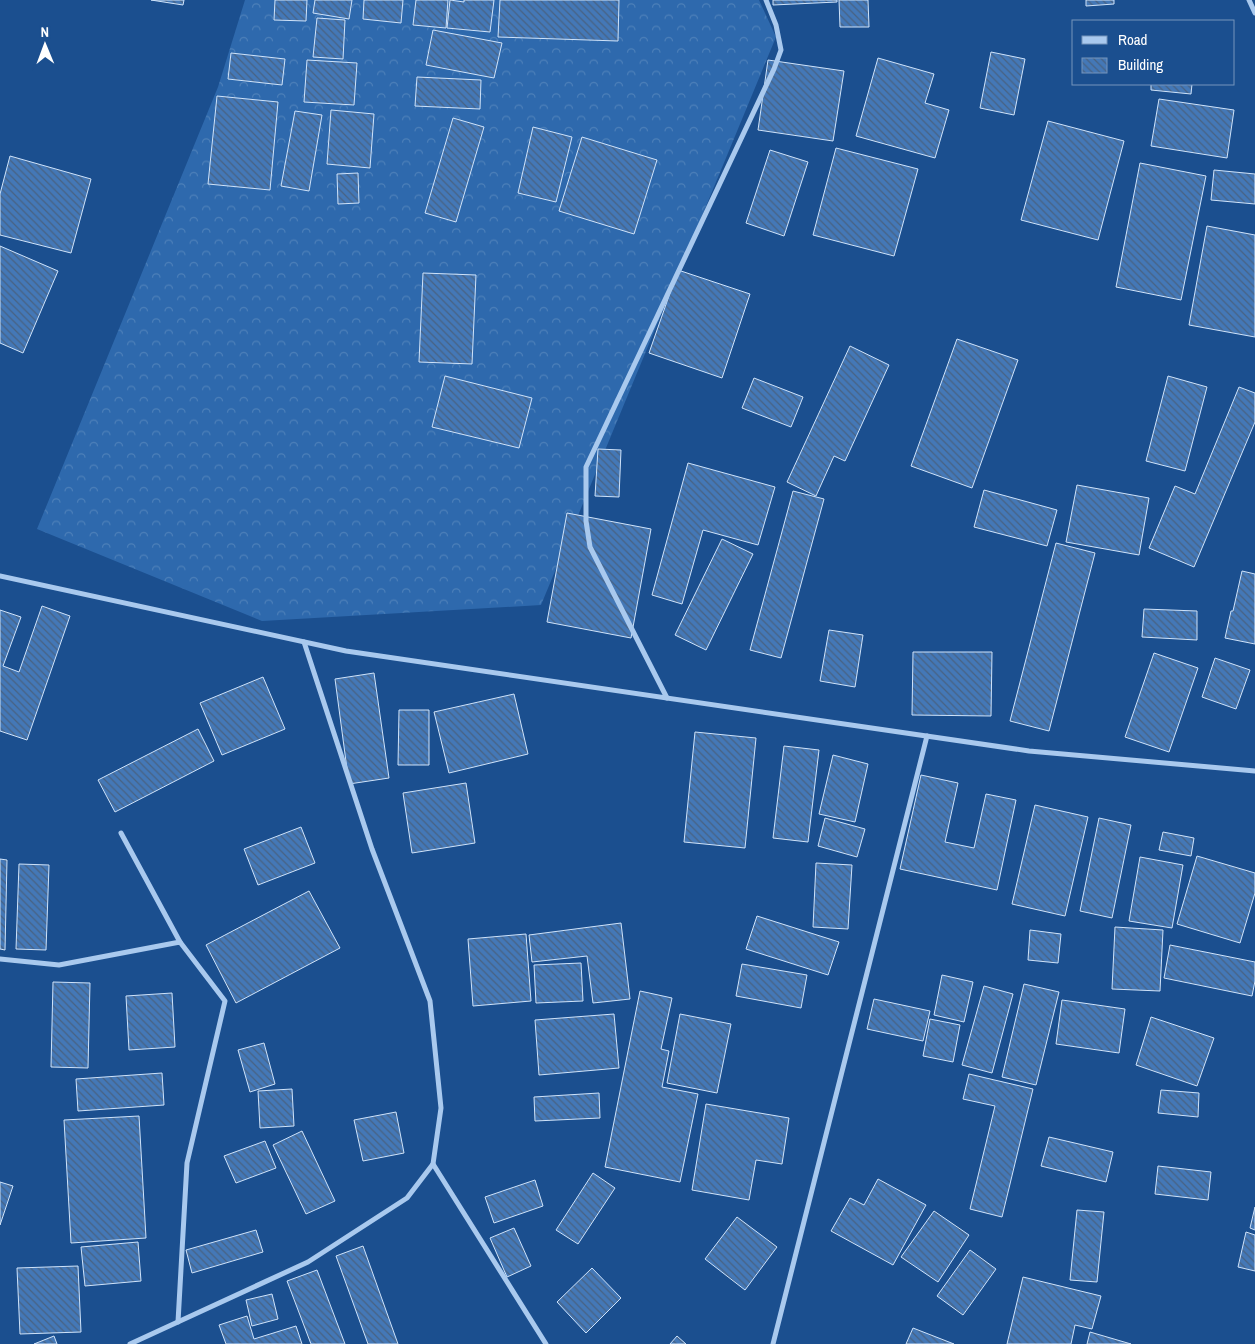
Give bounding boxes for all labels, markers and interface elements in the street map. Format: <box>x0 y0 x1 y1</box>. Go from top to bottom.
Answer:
north arrow <box>20 20 70 70</box>
legend <box>1072 20 1235 85</box>
text: N <box>40 23 49 41</box>
text: Road <box>1118 29 1147 50</box>
text: Building <box>1118 54 1163 75</box>

